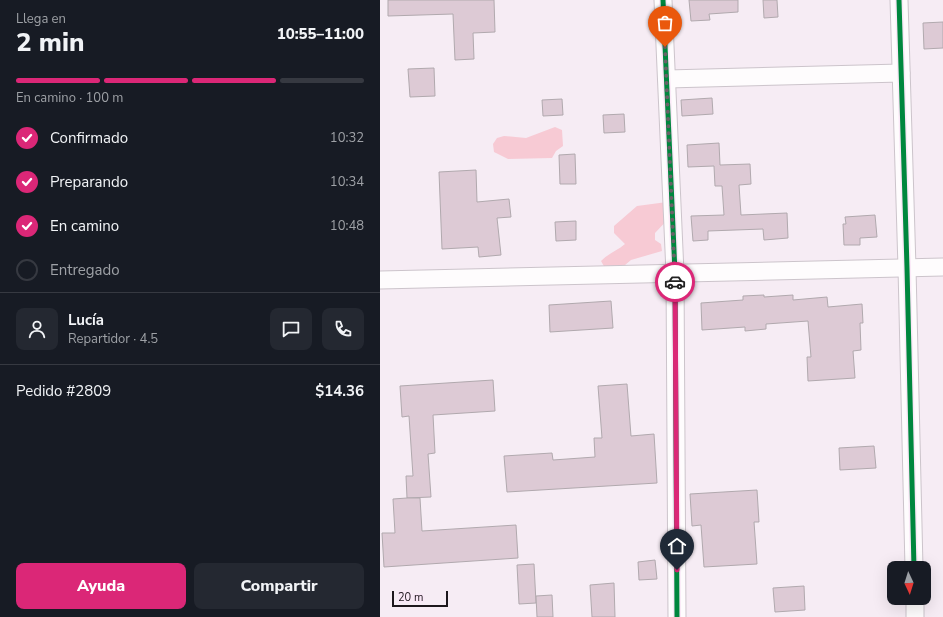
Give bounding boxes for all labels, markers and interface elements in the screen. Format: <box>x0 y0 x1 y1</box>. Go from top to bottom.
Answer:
pin <box>648 6 682 47</box>
text: Llega en <box>16 10 66 28</box>
icon: bag <box>654 12 676 34</box>
text: 10:55–11:00 <box>277 24 364 44</box>
text: 2 min <box>16 25 84 60</box>
text: En camino · 100 m <box>16 89 123 107</box>
icon: check <box>16 127 38 149</box>
text: Confirmado <box>50 128 128 148</box>
text: 10:32 <box>330 129 364 147</box>
icon: check <box>16 171 38 193</box>
text: Preparando <box>50 172 128 192</box>
text: 10:34 <box>330 173 364 191</box>
icon: check <box>16 215 38 237</box>
text: En camino <box>50 216 119 236</box>
text: 10:48 <box>330 217 364 235</box>
text: Entregado <box>50 260 120 280</box>
courier <box>655 262 695 302</box>
icon: car <box>664 271 686 293</box>
button: person <box>16 308 58 350</box>
button: chat <box>270 308 312 350</box>
button: phone <box>322 308 364 350</box>
text: Lucía <box>68 310 104 330</box>
text: Repartidor · 4.5 <box>68 330 158 348</box>
text: Pedido #2809 <box>16 381 111 401</box>
text: $14.36 <box>315 381 364 401</box>
pin <box>660 529 694 570</box>
icon: home <box>666 535 688 557</box>
north arrow <box>887 561 931 605</box>
map controls <box>887 561 931 605</box>
button: Ayuda <box>16 563 186 609</box>
button: Compartir <box>194 563 364 609</box>
scale bar <box>392 589 448 608</box>
text: 20 m <box>398 590 423 605</box>

